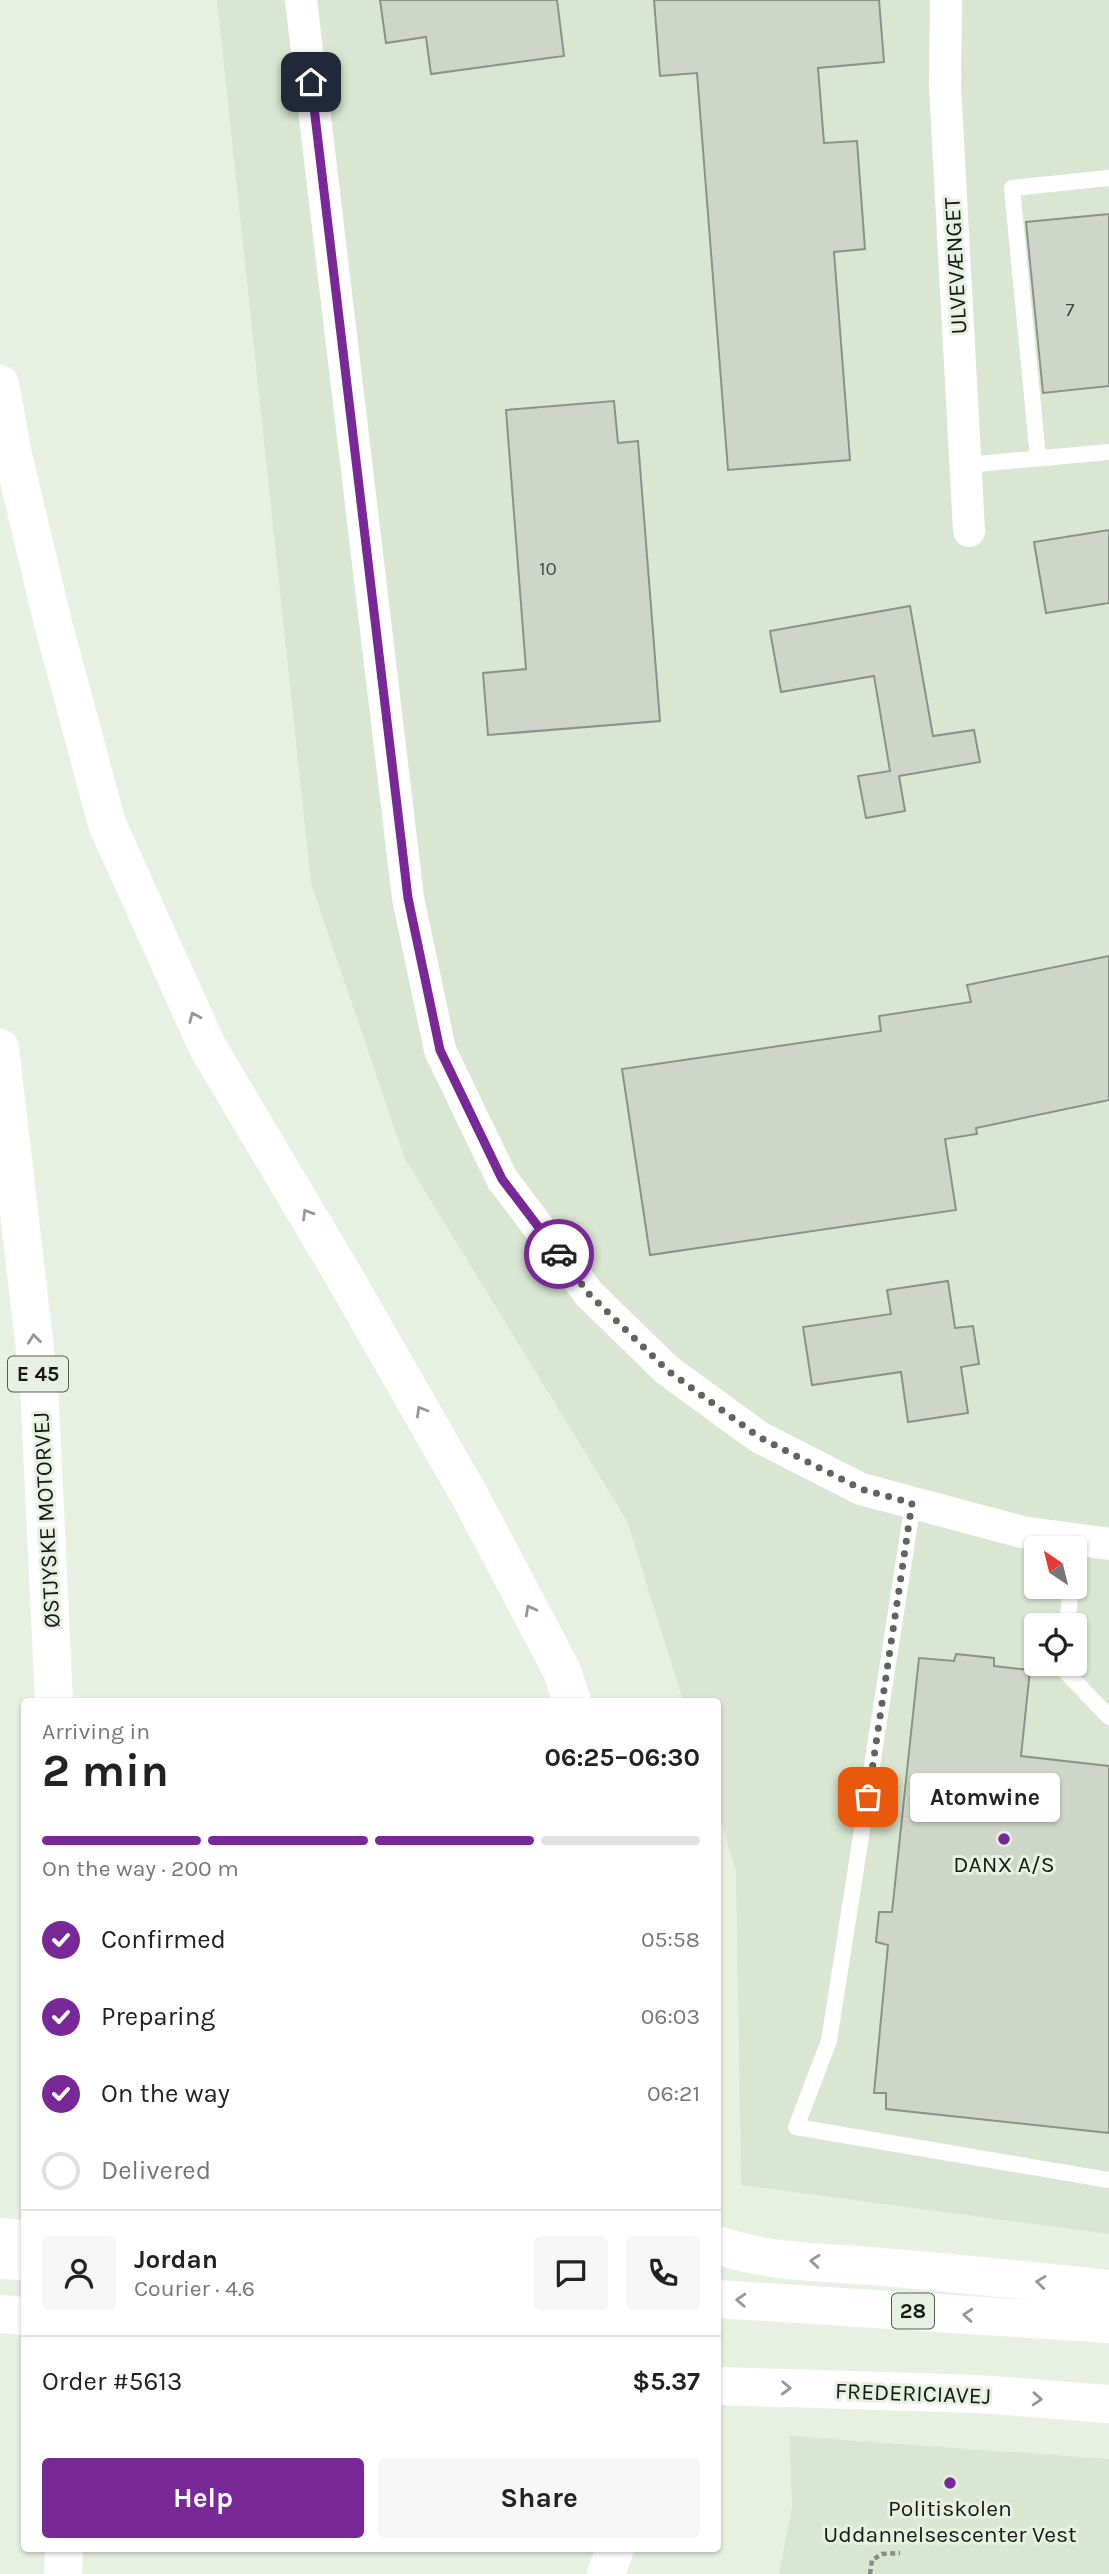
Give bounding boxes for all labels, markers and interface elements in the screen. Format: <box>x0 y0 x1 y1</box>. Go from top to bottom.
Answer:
pin <box>281 52 341 112</box>
icon: home <box>292 63 330 101</box>
street label: ULVEVÆNGET <box>938 196 973 335</box>
house number: 7 <box>1066 299 1075 321</box>
house number: 10 <box>539 558 557 580</box>
one-way arrow <box>188 1012 202 1024</box>
one-way arrow <box>302 1209 315 1222</box>
courier <box>524 1219 594 1289</box>
icon: car <box>540 1235 578 1273</box>
one-way arrow <box>26 1334 41 1345</box>
road number: E 45 <box>8 1356 68 1392</box>
one-way arrow <box>416 1406 429 1418</box>
street label: ØSTJYSKE MOTORVEJ <box>27 1411 66 1629</box>
north arrow <box>1024 1536 1087 1600</box>
map controls <box>1024 1536 1087 1676</box>
one-way arrow <box>525 1605 539 1618</box>
button: locate <box>1024 1613 1087 1676</box>
text: Arriving in <box>42 1718 150 1745</box>
text: 06:25–06:30 <box>544 1742 700 1773</box>
text: 2 min <box>42 1744 169 1798</box>
pin <box>838 1767 898 1827</box>
callout: Atomwine <box>910 1772 1060 1822</box>
icon: bag <box>849 1778 887 1816</box>
text: Atomwine <box>930 1784 1040 1811</box>
marker: DANX A/S <box>996 1831 1012 1847</box>
place label: DANX A/S <box>953 1851 1055 1878</box>
text: On the way · 200 m <box>42 1855 239 1882</box>
icon: check <box>42 1921 80 1959</box>
text: Confirmed <box>101 1924 226 1955</box>
text: 05:58 <box>641 1926 700 1953</box>
icon: check <box>42 1998 80 2036</box>
text: Preparing <box>101 2001 215 2032</box>
text: 06:03 <box>641 2003 700 2030</box>
icon: check <box>42 2075 80 2113</box>
text: On the way <box>101 2078 230 2109</box>
text: 06:21 <box>647 2080 700 2107</box>
text: Delivered <box>101 2155 211 2186</box>
button: person <box>42 2236 116 2310</box>
button: chat <box>534 2236 608 2310</box>
button: phone <box>626 2236 700 2310</box>
text: Jordan <box>134 2244 218 2275</box>
one-way arrow <box>809 2254 820 2269</box>
one-way arrow <box>1035 2274 1047 2289</box>
text: Courier · 4.6 <box>134 2275 255 2302</box>
one-way arrow <box>735 2293 746 2308</box>
road number: 28 <box>892 2294 934 2328</box>
one-way arrow <box>962 2308 973 2323</box>
text: Order #5613 <box>42 2366 182 2397</box>
text: $5.37 <box>632 2366 700 2397</box>
street label: FREDERICIAVEJ <box>835 2377 991 2410</box>
one-way arrow <box>781 2380 791 2396</box>
one-way arrow <box>1032 2391 1043 2406</box>
button: Help <box>42 2458 364 2538</box>
button: Share <box>378 2458 700 2538</box>
marker: Politiskolen Uddannelsescenter Vest <box>942 2475 958 2491</box>
place label: Politiskolen Uddannelsescenter Vest <box>823 2495 1077 2548</box>

